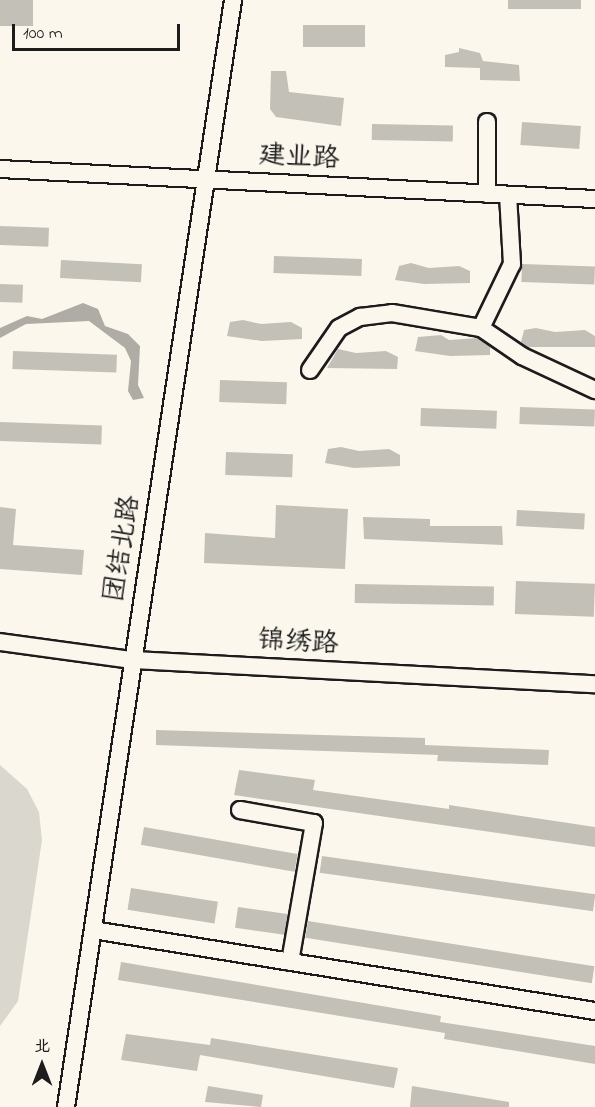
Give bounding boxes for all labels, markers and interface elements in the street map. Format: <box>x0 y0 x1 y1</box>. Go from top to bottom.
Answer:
scale bar <box>15 12 183 50</box>
text: 100 m <box>23 21 63 47</box>
street label: 建业路 <box>258 140 340 176</box>
street label: 团结北路 <box>99 493 147 605</box>
street label: 锦绣路 <box>257 625 339 661</box>
north arrow <box>12 1035 72 1095</box>
text: 北 <box>34 1035 50 1059</box>

